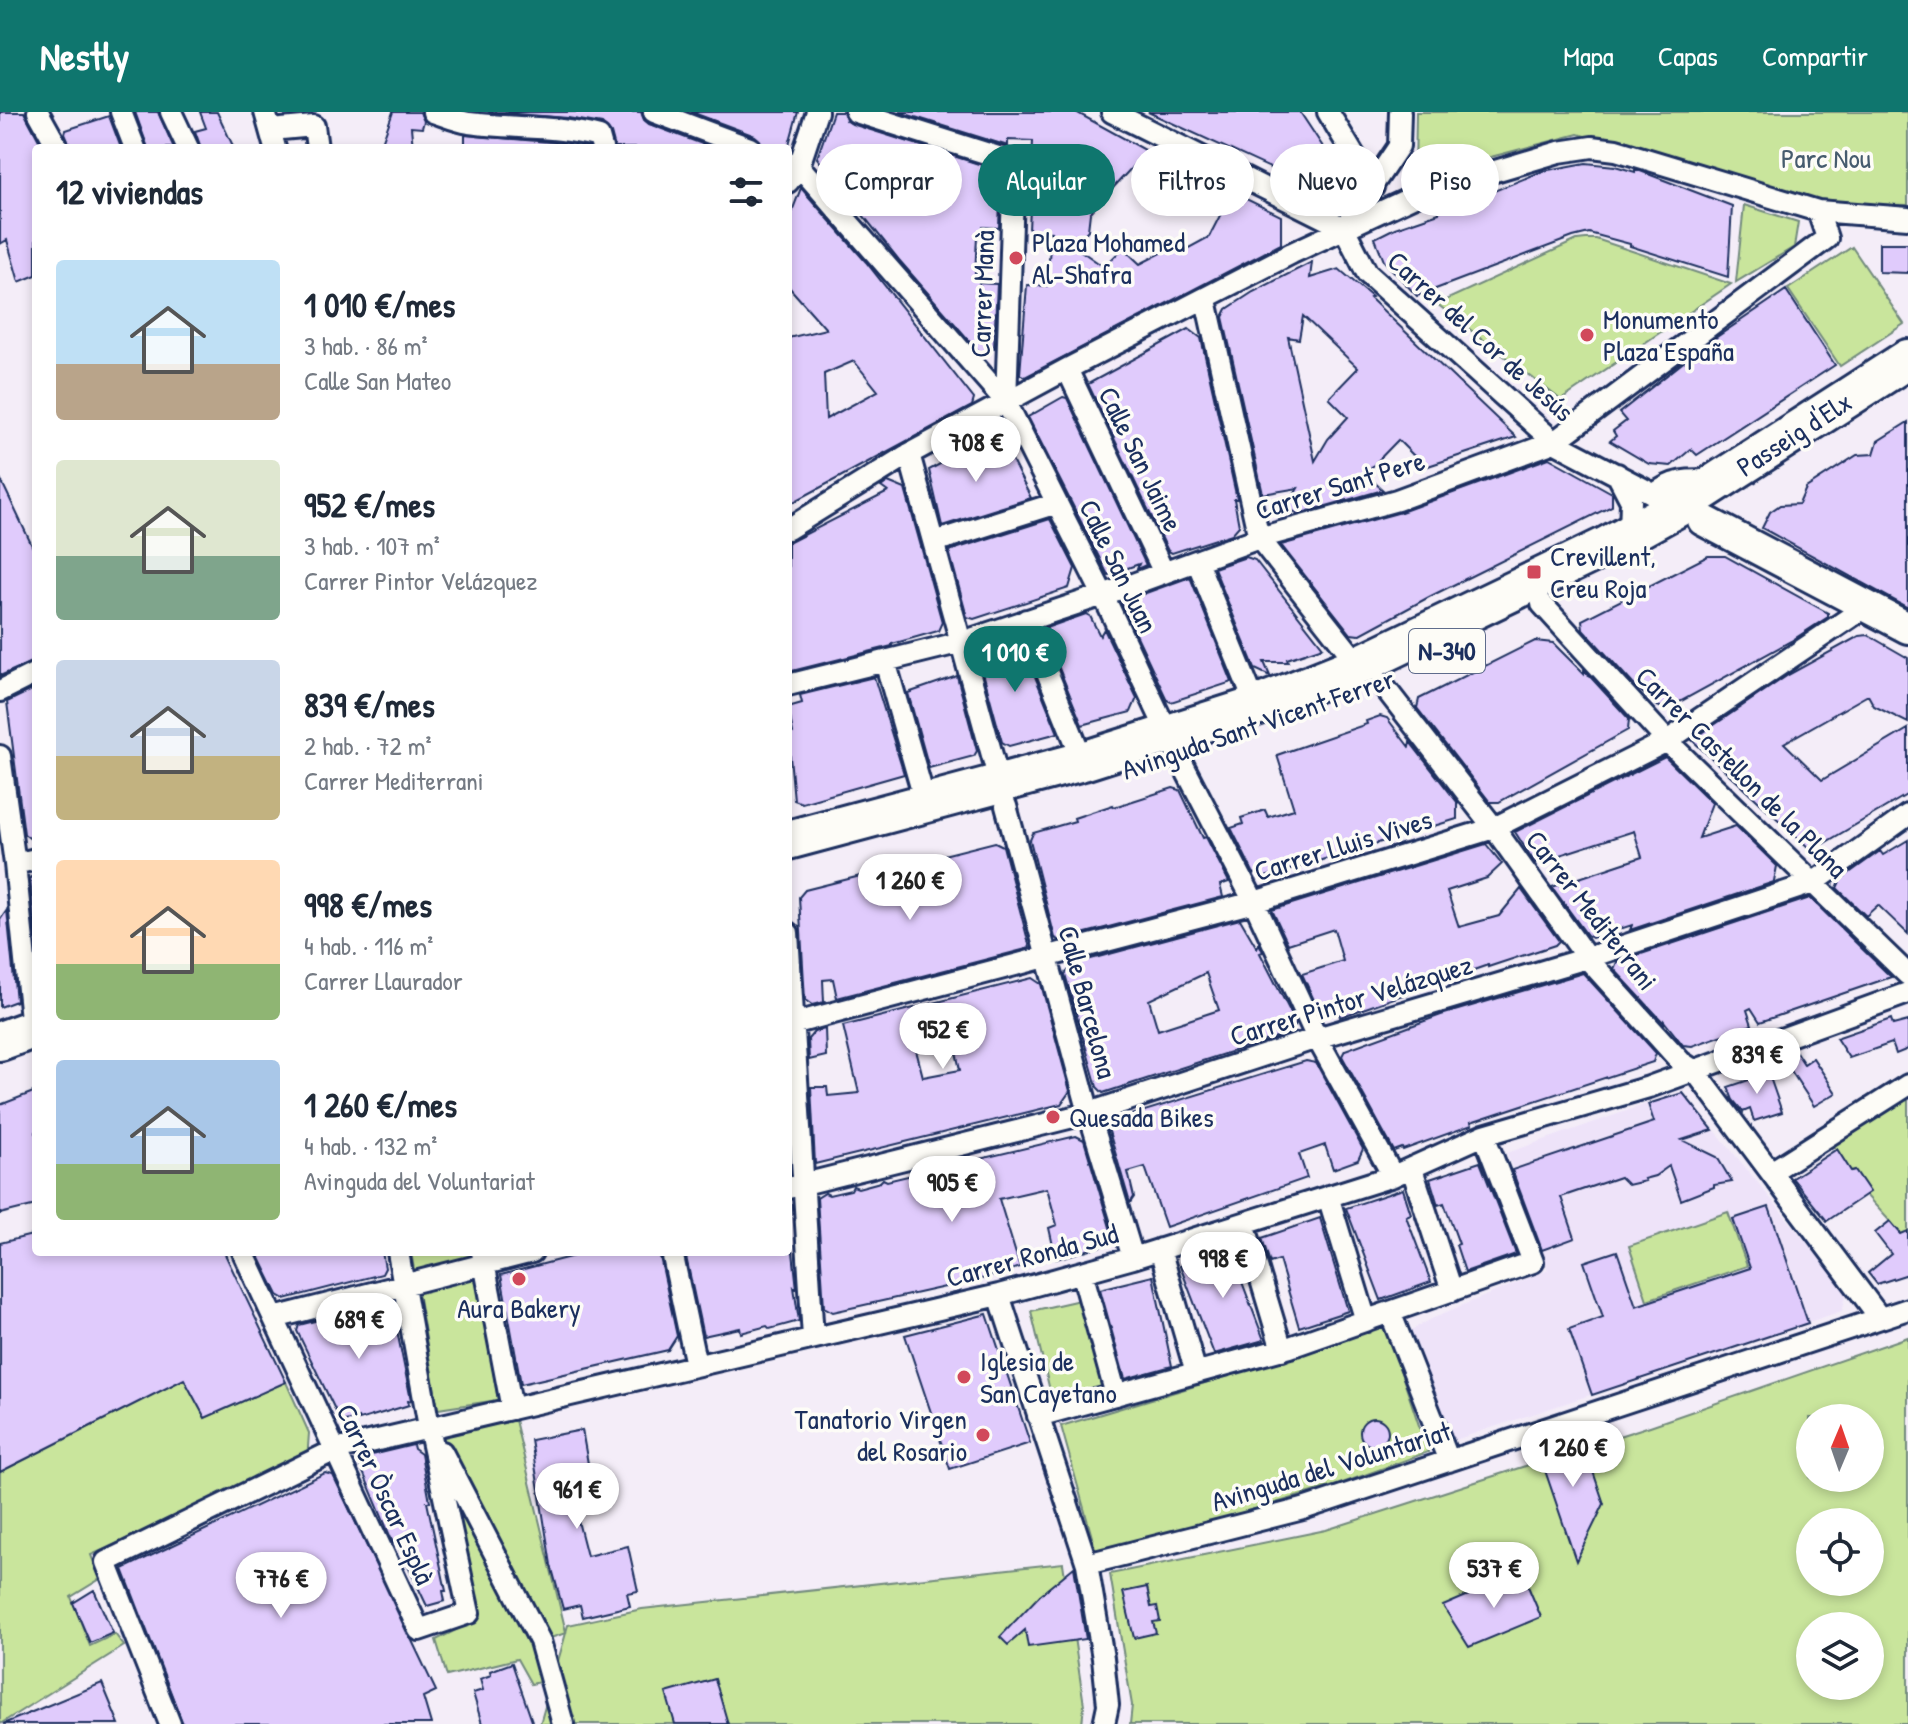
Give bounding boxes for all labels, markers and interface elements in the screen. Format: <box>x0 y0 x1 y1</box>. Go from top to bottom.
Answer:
text: Nestly <box>40 30 129 82</box>
text: Mapa <box>1563 37 1614 75</box>
text: Capas <box>1658 37 1718 75</box>
text: Compartir <box>1762 37 1868 75</box>
park label: Parc Nou <box>1781 139 1871 177</box>
chip: Comprar <box>816 144 962 216</box>
chip: Alquilar <box>978 144 1115 216</box>
chip: Filtros <box>1131 144 1254 216</box>
chip: Nuevo <box>1270 144 1385 216</box>
chip: Piso <box>1401 144 1499 216</box>
text: 12 viviendas <box>56 169 203 215</box>
icon: filters <box>724 170 768 214</box>
place label: Plaza Mohamed Al-Shafra <box>1032 223 1185 293</box>
street label: Carrer Manà <box>961 230 1003 358</box>
street label: Carrer del Cor de Jesús <box>1380 242 1582 430</box>
marker: Plaza Mohamed Al-Shafra <box>1007 249 1025 267</box>
text: 1 010 €/mes <box>304 282 455 328</box>
icon: home <box>120 292 216 388</box>
place label: Monumento Plaza España <box>1603 300 1734 370</box>
marker: Monumento Plaza España <box>1578 326 1596 344</box>
text: 3 hab. · 86 m² <box>304 328 427 363</box>
text: Calle San Mateo <box>304 363 451 398</box>
street label: Calle San Jaime <box>1090 380 1192 538</box>
street label: Passeig d'Elx <box>1729 383 1859 485</box>
pin: 708 € <box>920 416 1032 484</box>
text: 708 € <box>949 424 1003 459</box>
street label: Carrer Sant Pere <box>1251 441 1429 529</box>
text: 952 €/mes <box>304 482 435 528</box>
icon: home <box>120 492 216 588</box>
street label: Calle San Juan <box>1070 493 1168 639</box>
text: 3 hab. · 107 m² <box>304 528 440 563</box>
place label: Crevillent, Creu Roja <box>1550 537 1656 607</box>
text: Carrer Pintor Velázquez <box>304 563 537 598</box>
marker: Crevillent, Creu Roja <box>1525 563 1543 581</box>
pin: 1 010 € <box>941 626 1089 694</box>
road number: N-340 <box>1409 629 1485 673</box>
text: 1 010 € <box>982 634 1048 669</box>
street label: Carrer Castellon de la Plana <box>1628 658 1856 886</box>
street label: Avinguda Sant Vicent Ferrer <box>1117 659 1400 789</box>
text: 839 €/mes <box>304 682 435 728</box>
icon: home <box>120 692 216 788</box>
text: 2 hab. · 72 m² <box>304 728 431 763</box>
text: Carrer Mediterrani <box>304 763 484 798</box>
street label: Carrer Lluis Vives <box>1249 800 1437 890</box>
street label: Carrer Mediterrani <box>1517 822 1667 998</box>
pin: 1 260 € <box>836 854 984 922</box>
text: 1 260 € <box>876 862 944 897</box>
text: 998 €/mes <box>304 882 432 928</box>
icon: home <box>120 892 216 988</box>
street label: Calle Barcelona <box>1049 922 1127 1082</box>
text: 4 hab. · 116 m² <box>304 928 433 963</box>
street label: Carrer Pintor Velázquez <box>1225 945 1477 1055</box>
text: Carrer Llaurador <box>304 963 463 998</box>
pin: 952 € <box>887 1003 999 1071</box>
text: 952 € <box>917 1011 969 1046</box>
pin: 839 € <box>1701 1028 1813 1096</box>
text: 839 € <box>1732 1036 1782 1071</box>
text: 1 260 €/mes <box>304 1082 457 1128</box>
icon: home <box>120 1092 216 1188</box>
place label: Quesada Bikes <box>1069 1098 1214 1136</box>
marker: Quesada Bikes <box>1044 1108 1062 1126</box>
text: 4 hab. · 132 m² <box>304 1128 437 1163</box>
pin: 905 € <box>896 1156 1008 1224</box>
text: Avinguda del Voluntariat <box>304 1163 535 1198</box>
text: 905 € <box>927 1164 977 1199</box>
street label: Carrer Ronda Sud <box>942 1214 1122 1296</box>
pin: 998 € <box>1167 1232 1279 1300</box>
text: 998 € <box>1199 1240 1247 1275</box>
marker: Aura Bakery <box>510 1270 528 1288</box>
place label: Aura Bakery <box>457 1289 581 1327</box>
pin: 689 € <box>303 1293 415 1361</box>
text: 689 € <box>334 1301 384 1336</box>
place label: Iglesia de San Cayetano <box>980 1342 1117 1412</box>
marker: Iglesia de San Cayetano <box>955 1368 973 1386</box>
street label: Carrer Òscar Esplà <box>328 1398 444 1591</box>
place label: Tanatorio Virgen del Rosario <box>795 1400 967 1470</box>
north arrow <box>1796 1404 1884 1492</box>
map controls <box>1796 1404 1884 1700</box>
street label: Avinguda del Voluntariat <box>1207 1411 1456 1520</box>
pin: 1 260 € <box>1499 1421 1647 1489</box>
marker: Tanatorio Virgen del Rosario <box>974 1426 992 1444</box>
text: 1 260 € <box>1539 1429 1607 1464</box>
pin: 961 € <box>521 1463 633 1531</box>
text: 961 € <box>553 1471 601 1506</box>
button: locate <box>1796 1508 1884 1596</box>
pin: 537 € <box>1438 1542 1550 1610</box>
text: 537 € <box>1467 1550 1521 1585</box>
pin: 776 € <box>225 1552 337 1620</box>
text: 776 € <box>254 1560 308 1595</box>
button: layers <box>1796 1612 1884 1700</box>

